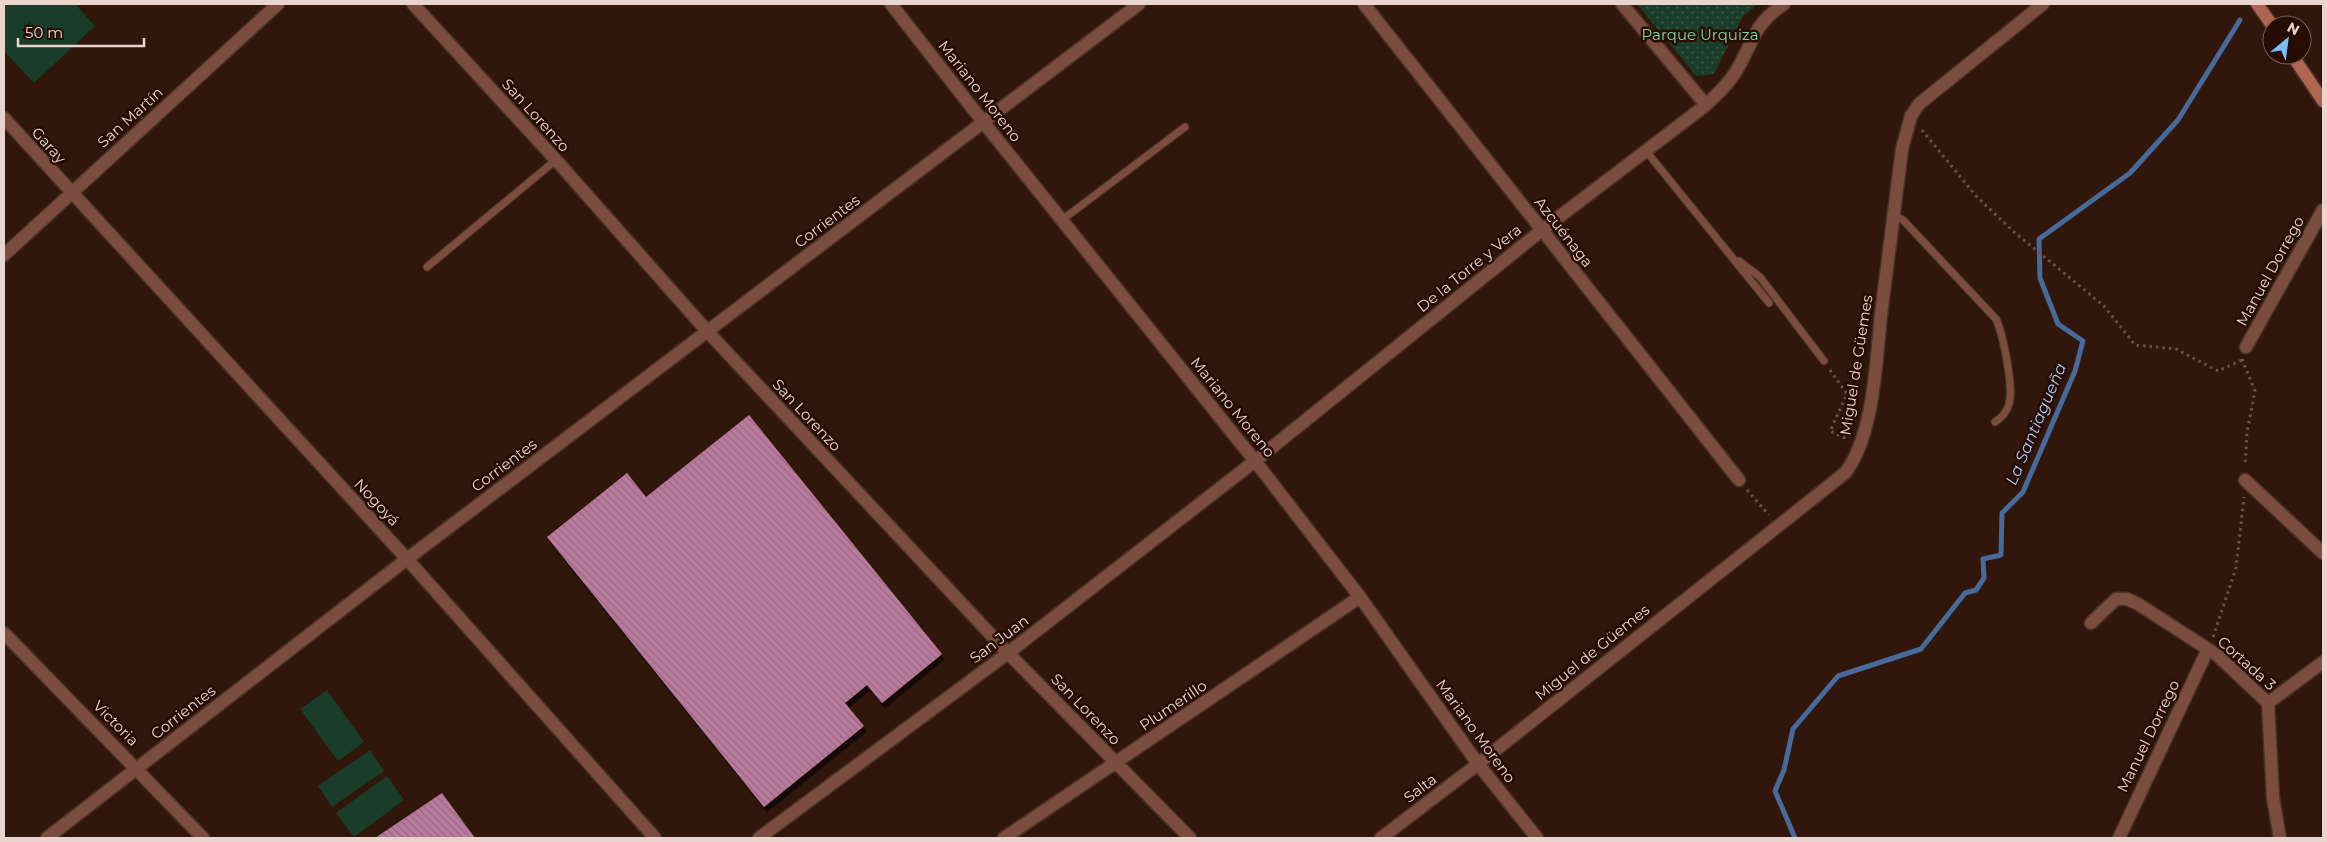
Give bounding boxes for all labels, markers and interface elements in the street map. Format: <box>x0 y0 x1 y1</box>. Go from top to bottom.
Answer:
scale bar <box>18 15 144 47</box>
north arrow <box>2262 15 2312 65</box>
text: N <box>2284 18 2303 39</box>
text: 50 m <box>25 23 63 42</box>
park label: Parque Urquiza <box>1642 25 1758 44</box>
street label: Mariano Moreno <box>934 36 1026 146</box>
street label: San Lorenzo <box>498 74 574 156</box>
street label: San Martín <box>93 83 167 151</box>
street label: Garay <box>28 123 71 168</box>
street label: Corrientes <box>791 190 863 252</box>
street label: Azcuénaga <box>1531 193 1597 271</box>
street label: Manuel Dorrego <box>2232 213 2308 329</box>
street label: De la Torre y Vera <box>1413 220 1525 316</box>
street label: Miguel de Güemes <box>1836 293 1876 437</box>
street label: Mariano Moreno <box>1187 353 1279 461</box>
water label: La Santiagueña <box>2002 360 2070 488</box>
street label: San Lorenzo <box>769 375 845 455</box>
street label: Corrientes <box>468 434 540 496</box>
street label: Nogoyá <box>350 474 404 530</box>
street label: Miguel de Güemes <box>1531 600 1653 704</box>
street label: San Juan <box>966 611 1032 667</box>
street label: Cortada 3 <box>2214 632 2280 694</box>
street label: San Lorenzo <box>1047 669 1125 749</box>
street label: Mariano Moreno <box>1432 675 1520 787</box>
street label: Plumerillo <box>1136 676 1210 734</box>
street label: Manuel Dorrego <box>2113 677 2183 795</box>
street label: Corrientes <box>147 681 219 743</box>
street label: Victoria <box>89 696 143 750</box>
street label: Salta <box>1400 769 1440 807</box>

